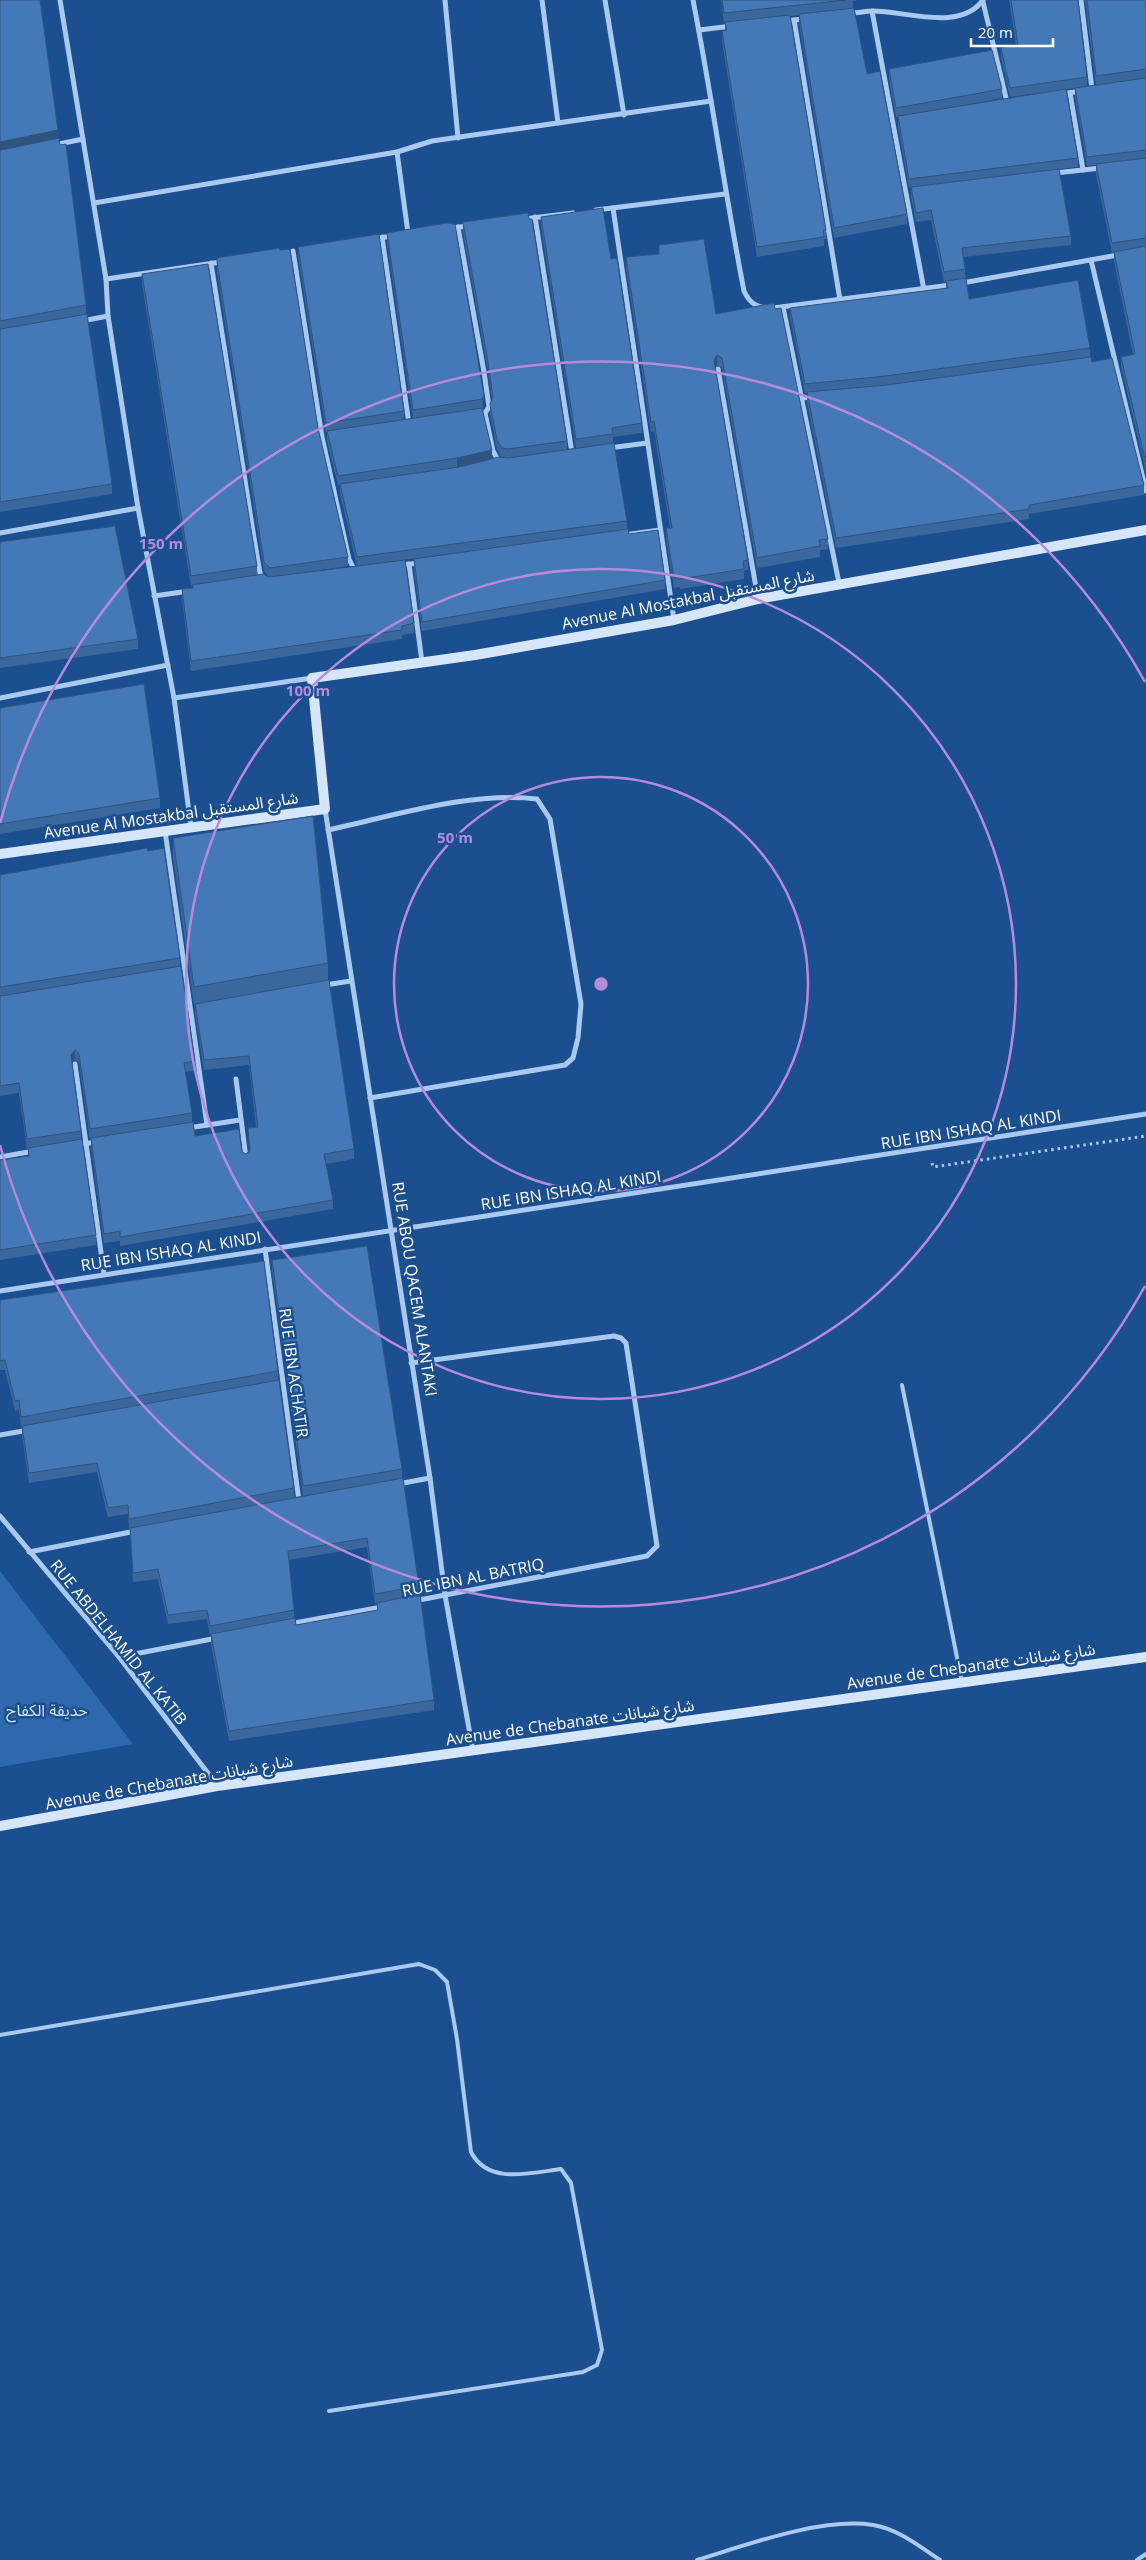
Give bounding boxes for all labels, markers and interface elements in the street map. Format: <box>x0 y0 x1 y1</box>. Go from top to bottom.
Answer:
scale bar <box>971 15 1054 47</box>
text: 20 m <box>978 22 1013 42</box>
text: 150 m <box>139 533 183 553</box>
street label: Avenue Al Mostakbal شارع المستقبل <box>560 564 817 636</box>
text: 100 m <box>286 680 330 700</box>
street label: Avenue Al Mostakbal شارع المستقبل <box>42 786 300 846</box>
text: 50 m <box>437 827 473 847</box>
centre of rings <box>592 975 610 993</box>
street label: RUE IBN ISHAQ AL KINDI <box>879 1104 1063 1154</box>
street label: RUE IBN ISHAQ AL KINDI <box>479 1165 663 1215</box>
street label: RUE ABOU QACEM ALANTAKI <box>387 1180 443 1398</box>
street label: RUE IBN ISHAQ AL KINDI <box>79 1226 263 1276</box>
street label: RUE IBN ACHATIR <box>274 1307 314 1439</box>
street label: RUE IBN AL BATRIQ <box>400 1552 546 1602</box>
street label: RUE ABDELHAMID AL KATIB <box>45 1555 193 1729</box>
street label: Avenue de Chebanate شارع شبانات <box>845 1638 1097 1696</box>
street label: Avenue de Chebanate شارع شبانات <box>444 1694 696 1752</box>
park label: حديقة الكفاح <box>6 1699 88 1723</box>
street label: Avenue de Chebanate شارع شبانات <box>44 1749 295 1817</box>

